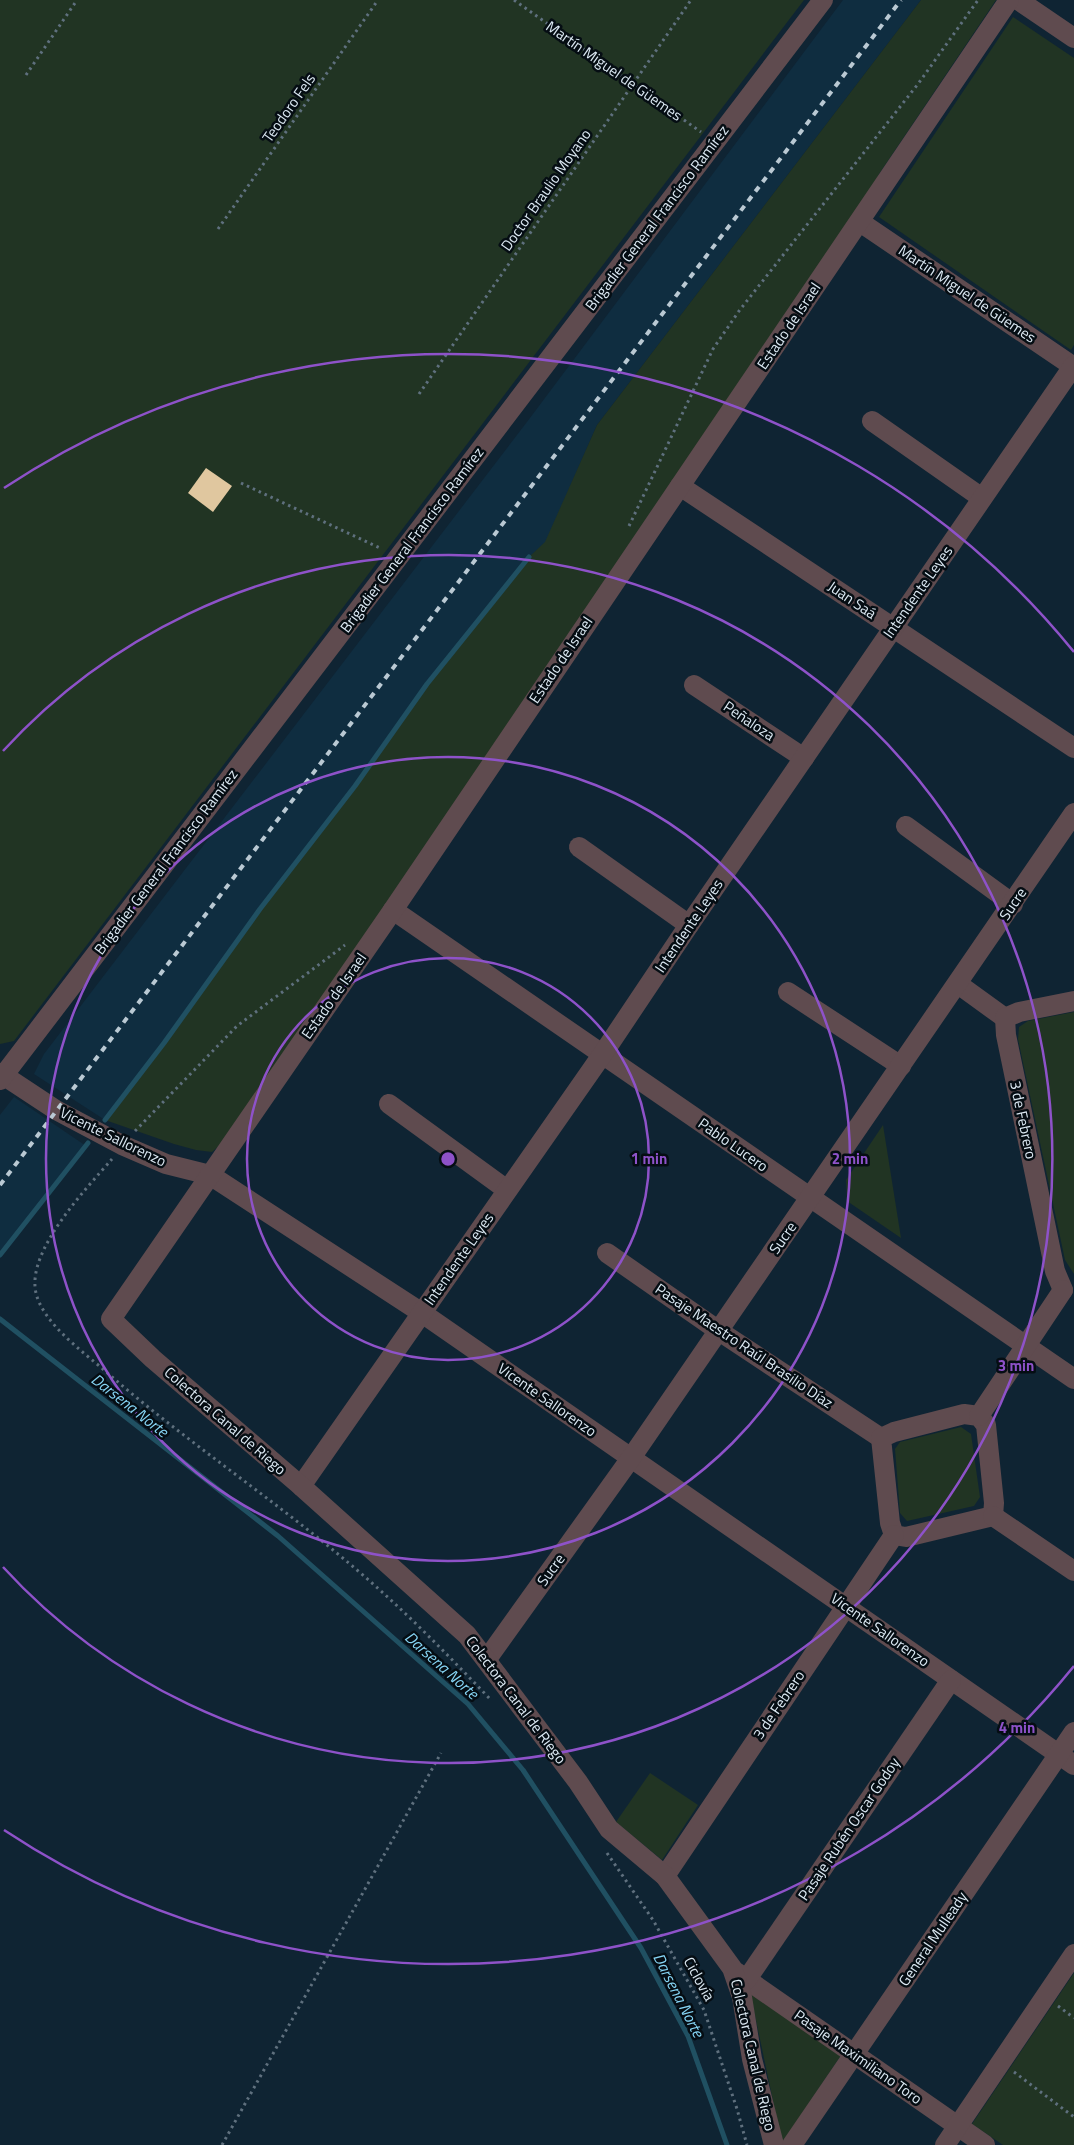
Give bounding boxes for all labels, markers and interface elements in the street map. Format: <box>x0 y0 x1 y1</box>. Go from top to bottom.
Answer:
street label: Martín Miguel de Güemes <box>541 15 687 126</box>
street label: Teodoro Fels <box>256 68 321 147</box>
street label: Brigadier General Francisco Ramírez <box>579 120 734 315</box>
street label: Doctor Braulio Moyano <box>495 124 597 256</box>
street label: Martín Miguel de Güemes <box>894 239 1041 348</box>
street label: Estado de Israel <box>751 278 826 374</box>
street label: Brigadier General Francisco Ramírez <box>334 442 489 637</box>
street label: Intendente Leyes <box>877 541 958 643</box>
street label: Juan Saá <box>823 575 882 625</box>
street label: Estado de Israel <box>523 612 598 708</box>
street label: Peñaloza <box>719 695 780 747</box>
street label: Brigadier General Francisco Ramírez <box>88 764 243 959</box>
street label: Intendente Leyes <box>649 874 728 977</box>
street label: Sucre <box>993 883 1032 925</box>
street label: Estado de Israel <box>295 948 372 1043</box>
street label: 3 de Febrero <box>1004 1079 1043 1161</box>
street label: Vicente Sallorenzo <box>56 1101 170 1172</box>
street label: Pablo Lucero <box>694 1112 773 1177</box>
text: 1 min <box>631 1147 667 1170</box>
text: 2 min <box>832 1147 868 1170</box>
centre of rings <box>439 1150 457 1168</box>
street label: Intendente Leyes <box>418 1208 499 1310</box>
street label: Sucre <box>763 1217 802 1259</box>
street label: Pasaje Maestro Raúl Brasilio Díaz <box>651 1277 838 1414</box>
text: 3 min <box>998 1354 1034 1377</box>
street label: Vicente Sallorenzo <box>493 1357 601 1442</box>
street label: Colectora Canal de Riego <box>159 1361 292 1480</box>
water label: Darsena Norte <box>86 1367 175 1444</box>
street label: Sucre <box>531 1549 570 1591</box>
street label: Vicente Sallorenzo <box>826 1587 934 1672</box>
water label: Darsena Norte <box>400 1625 485 1706</box>
street label: Colectora Canal de Riego <box>460 1631 572 1769</box>
street label: 3 de Febrero <box>747 1665 810 1744</box>
text: 4 min <box>999 1716 1035 1739</box>
street label: Pasaje Rubén Oscar Godoy <box>792 1752 905 1905</box>
street label: General Mulleady <box>892 1887 973 1991</box>
water label: Darsena Norte <box>647 1949 711 2043</box>
street label: Ciclovía <box>678 1953 721 2005</box>
street label: Colectora Canal de Riego <box>725 1977 782 2133</box>
street label: Pasaje Maximiliano Toro <box>789 2004 927 2110</box>

